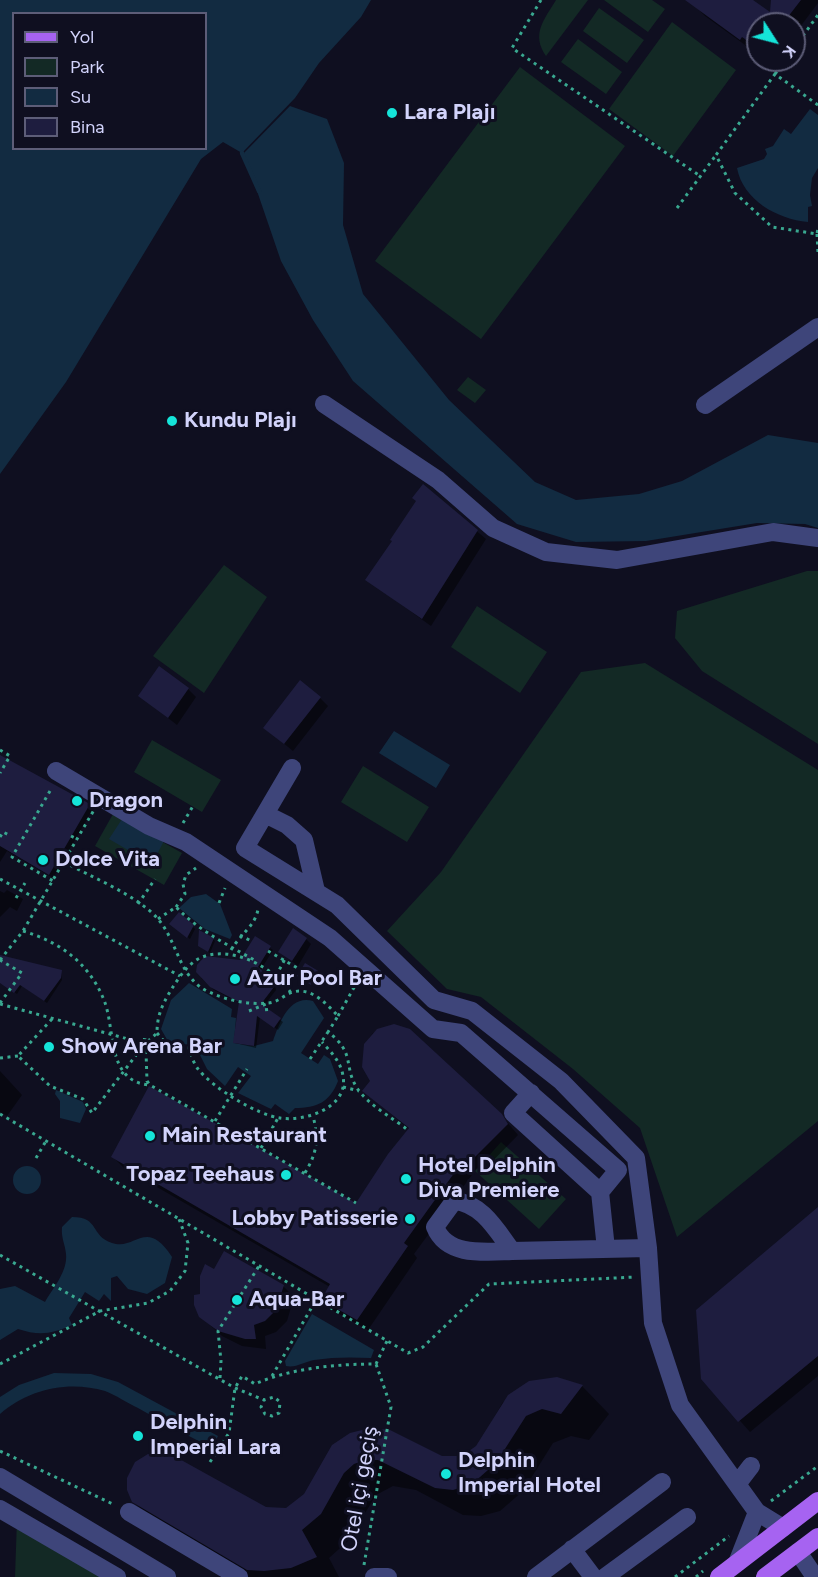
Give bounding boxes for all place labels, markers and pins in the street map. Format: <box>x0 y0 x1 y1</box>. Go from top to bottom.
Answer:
place label: Lara Plajı <box>404 100 495 126</box>
marker: Lara Plajı <box>385 106 399 120</box>
place label: Kundu Plajı <box>184 408 297 434</box>
marker: Kundu Plajı <box>165 414 179 428</box>
place label: Dragon <box>89 788 163 814</box>
marker: Dragon <box>70 794 84 808</box>
place label: Dolce Vita <box>55 847 160 873</box>
marker: Dolce Vita <box>36 853 50 867</box>
place label: Azur Pool Bar <box>247 966 382 992</box>
marker: Azur Pool Bar <box>228 972 242 986</box>
place label: Show Arena Bar <box>61 1034 222 1060</box>
marker: Show Arena Bar <box>42 1040 56 1054</box>
place label: Main Restaurant <box>162 1123 327 1149</box>
marker: Main Restaurant <box>143 1129 157 1143</box>
place label: Hotel Delphin Diva Premiere <box>418 1153 559 1204</box>
place label: Topaz Teehaus <box>126 1162 274 1188</box>
marker: Topaz Teehaus <box>279 1168 293 1182</box>
marker: Hotel Delphin Diva Premiere <box>399 1172 413 1186</box>
place label: Lobby Patisserie <box>231 1206 398 1232</box>
marker: Lobby Patisserie <box>403 1212 417 1226</box>
place label: Aqua-Bar <box>249 1287 344 1313</box>
marker: Aqua-Bar <box>230 1293 244 1307</box>
place label: Delphin Imperial Lara <box>150 1410 281 1462</box>
marker: Delphin Imperial Lara <box>131 1429 145 1443</box>
place label: Delphin Imperial Hotel <box>458 1448 601 1500</box>
marker: Delphin Imperial Hotel <box>439 1467 453 1481</box>

